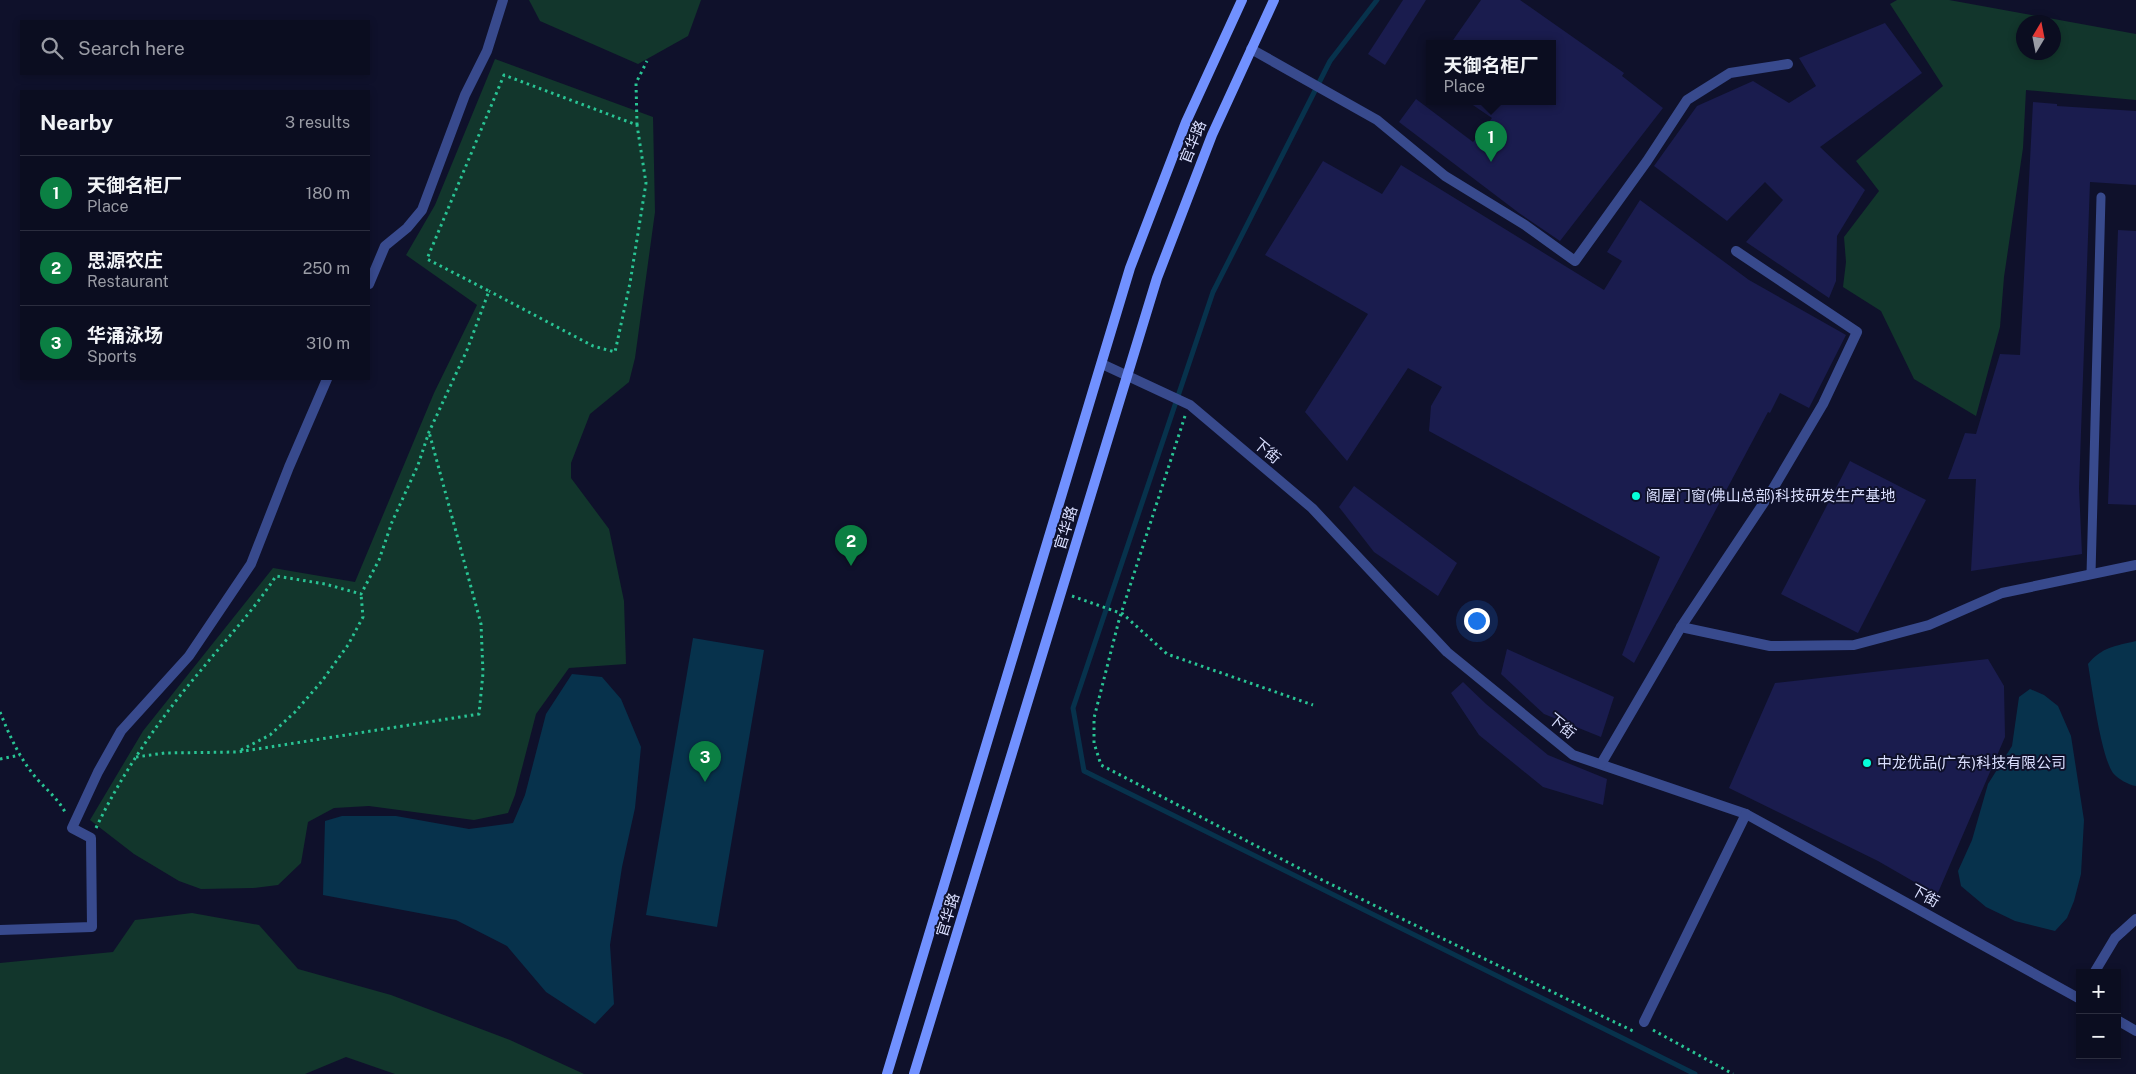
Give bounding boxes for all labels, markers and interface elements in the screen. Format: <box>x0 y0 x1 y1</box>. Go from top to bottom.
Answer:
north arrow <box>2016 15 2061 60</box>
search box <box>20 20 370 75</box>
icon: search <box>38 34 66 62</box>
text: Search here <box>78 37 185 59</box>
popup <box>1426 40 1556 105</box>
text: 天御名柜厂 <box>1443 54 1539 76</box>
text: Place <box>1443 77 1485 96</box>
text: Nearby <box>40 110 113 135</box>
text: 3 results <box>285 113 350 132</box>
street label: 官华路 <box>1176 118 1209 166</box>
pin: 1 <box>1475 121 1507 162</box>
text: 天御名柜厂 <box>87 174 182 196</box>
text: 1 <box>53 184 59 203</box>
text: 180 m <box>306 184 350 203</box>
text: Place <box>87 197 129 216</box>
text: 思源农庄 <box>87 249 163 271</box>
text: 2 <box>51 259 61 278</box>
text: 250 m <box>303 259 350 278</box>
text: Restaurant <box>87 272 169 291</box>
text: 华涌泳场 <box>87 324 163 346</box>
text: 3 <box>51 334 61 353</box>
text: 310 m <box>306 334 350 353</box>
text: Sports <box>87 347 137 366</box>
street label: 下街 <box>1250 434 1284 467</box>
place label: 阁屋门窗(佛山总部)科技研发生产基地 <box>1646 487 1895 504</box>
marker: 阁屋门窗(佛山总部)科技研发生产基地 <box>1630 490 1642 502</box>
street label: 官华路 <box>1051 504 1080 552</box>
pin: 2 <box>835 525 867 566</box>
your location <box>1464 608 1490 634</box>
street label: 下街 <box>1545 710 1579 742</box>
pin: 3 <box>689 741 721 782</box>
place label: 中龙优品(广东)科技有限公司 <box>1877 754 2066 771</box>
marker: 中龙优品(广东)科技有限公司 <box>1861 757 1873 769</box>
street label: 下街 <box>1908 881 1942 910</box>
street label: 官华路 <box>933 891 962 939</box>
map controls <box>2076 969 2121 1059</box>
button: + <box>2076 969 2121 1014</box>
button: − <box>2076 1014 2121 1059</box>

